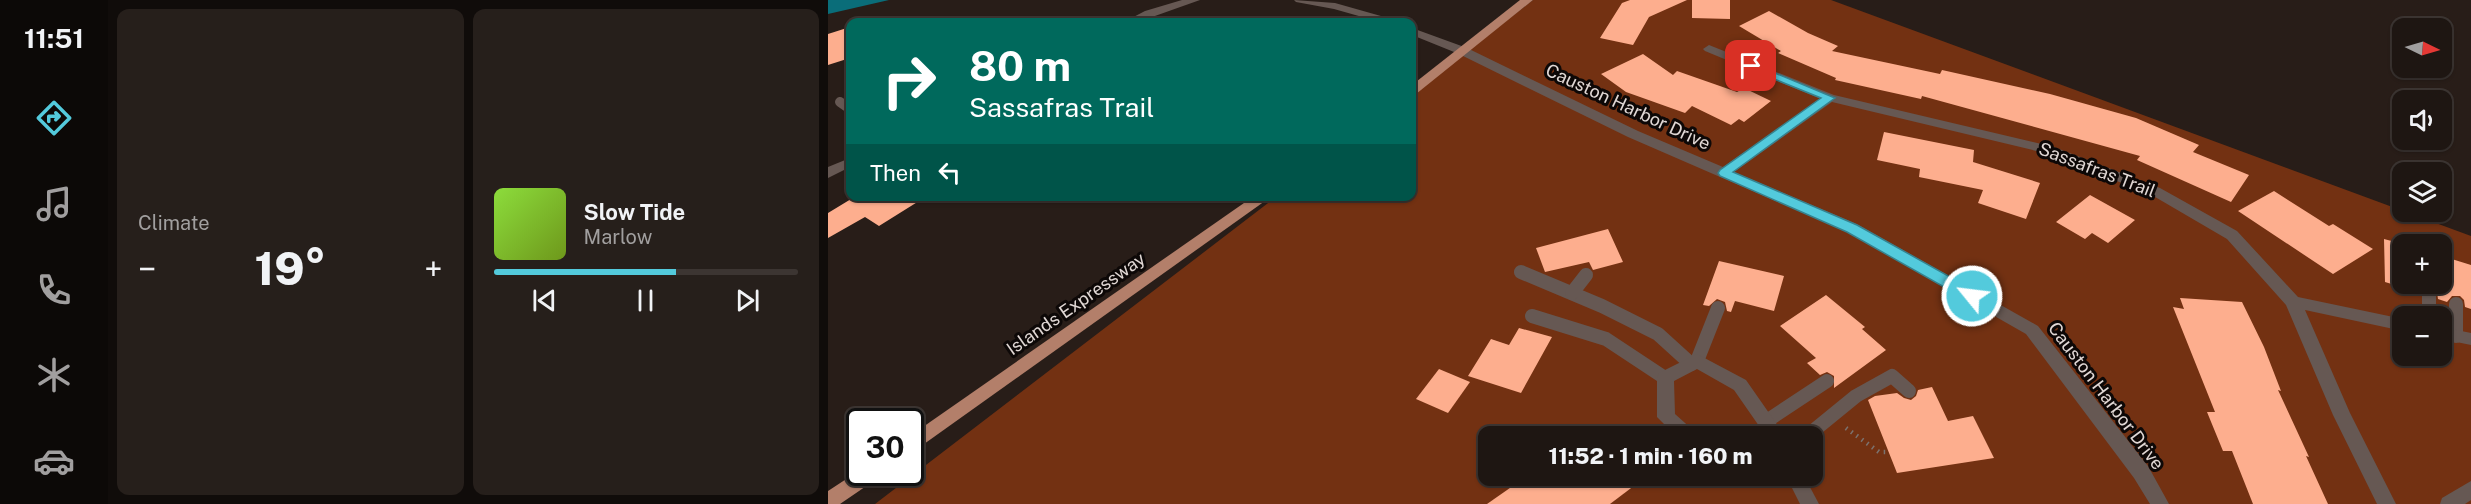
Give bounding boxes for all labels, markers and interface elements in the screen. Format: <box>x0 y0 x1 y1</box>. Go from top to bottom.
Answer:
north arrow <box>2392 18 2452 78</box>
map controls <box>2392 18 2452 366</box>
text: 11:51 <box>24 22 84 54</box>
pin <box>1725 40 1776 91</box>
text: 80 m <box>969 41 1071 90</box>
icon: right <box>870 42 948 120</box>
icon: arrive <box>1734 49 1767 82</box>
street label: Causton Harbor Drive <box>1542 59 1714 154</box>
button: sound <box>2392 90 2452 150</box>
text: Sassafras Trail <box>969 91 1154 123</box>
icon: directions <box>33 97 75 139</box>
street label: Sassafras Trail <box>2036 138 2159 201</box>
icon: left <box>933 156 966 189</box>
text: Then <box>870 160 921 186</box>
button: layers <box>2392 162 2452 222</box>
icon: music <box>33 183 75 225</box>
text: Slow Tide <box>584 199 685 225</box>
text: Climate <box>138 211 210 235</box>
text: Marlow <box>584 225 652 249</box>
button: + <box>2392 234 2452 294</box>
text: 19° <box>254 242 326 295</box>
street label: Islands Expressway <box>1002 248 1149 359</box>
text: − <box>138 250 156 288</box>
text: + <box>424 250 443 288</box>
position arrow <box>1940 264 2004 328</box>
icon: phone <box>33 269 75 311</box>
icon: previous <box>528 284 561 317</box>
icon: pause <box>629 284 662 317</box>
icon: next <box>731 284 764 317</box>
button: − <box>2392 306 2452 366</box>
street label: Causton Harbor Drive <box>2044 318 2169 474</box>
icon: climate <box>33 354 75 396</box>
speed limit sign: 30 <box>846 408 924 486</box>
icon: car <box>33 440 75 482</box>
text: 11:52 · 1 min · 160 m <box>1549 443 1752 469</box>

